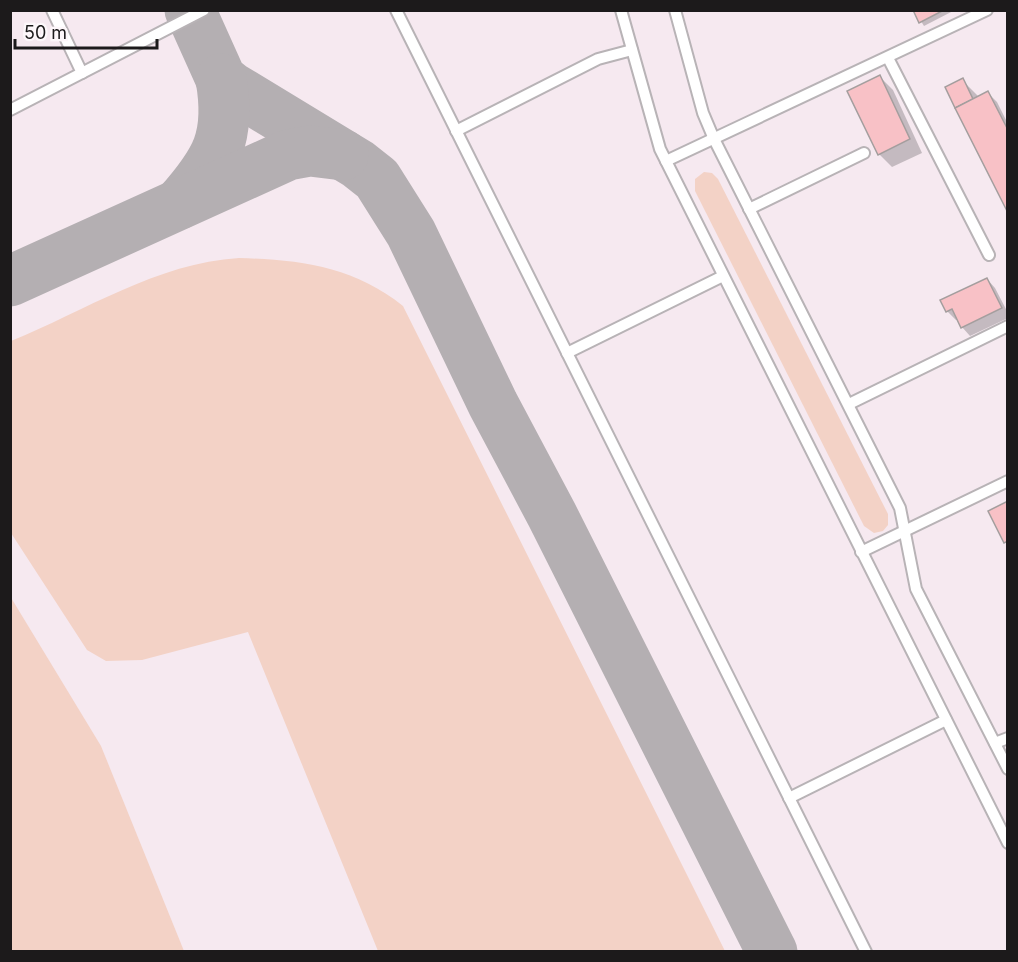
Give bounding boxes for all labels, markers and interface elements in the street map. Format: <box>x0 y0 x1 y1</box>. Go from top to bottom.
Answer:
scale bar <box>15 12 158 50</box>
text: 50 m <box>24 22 67 43</box>

